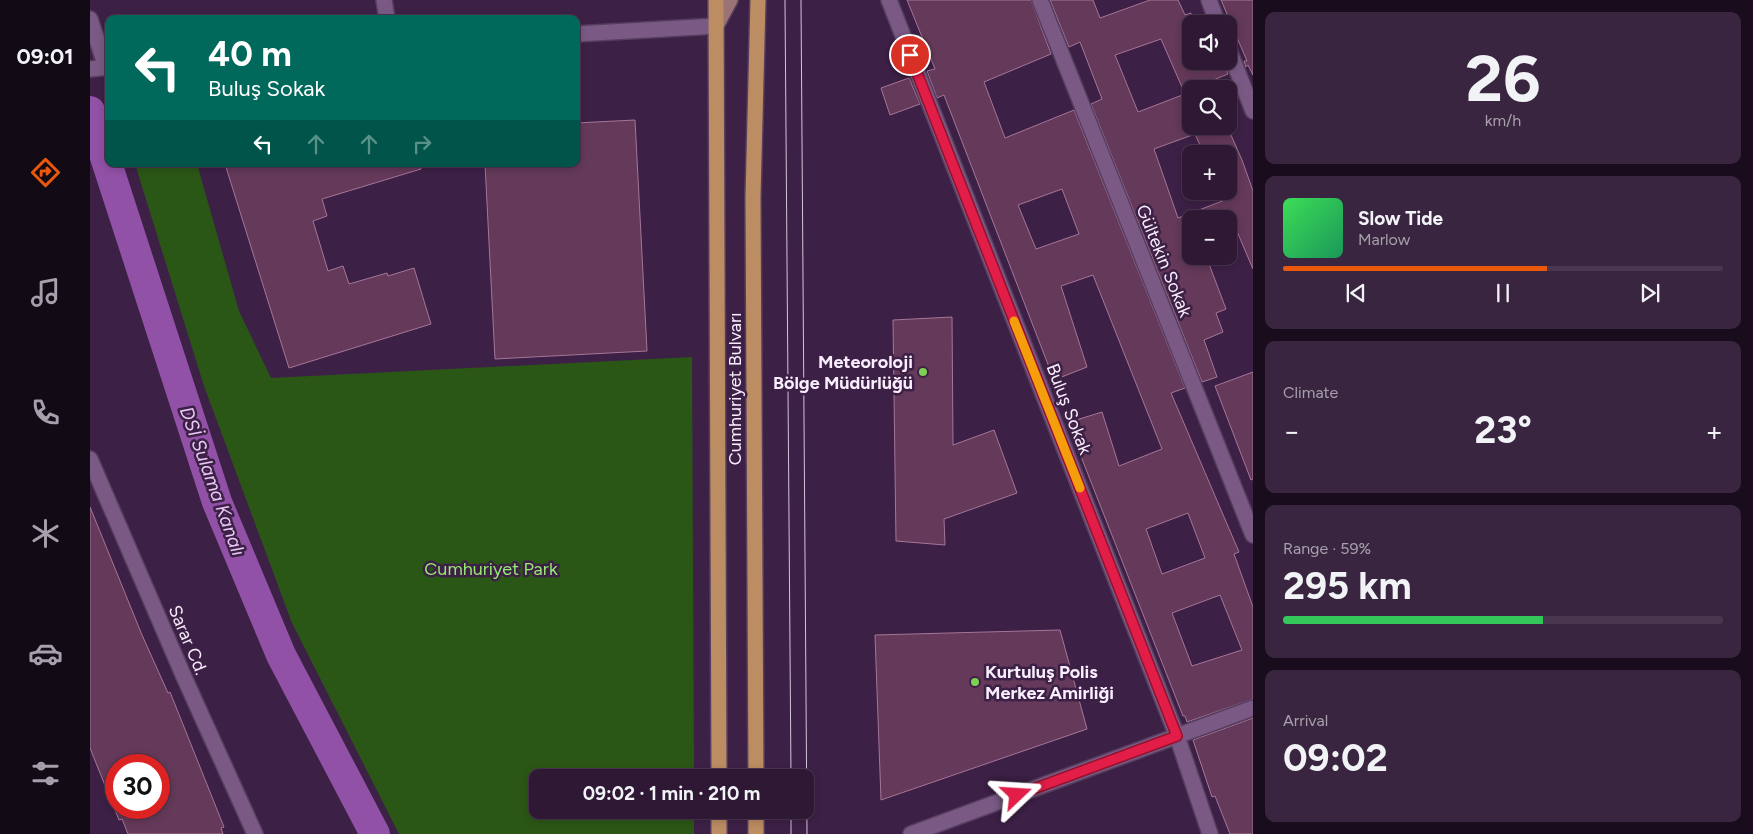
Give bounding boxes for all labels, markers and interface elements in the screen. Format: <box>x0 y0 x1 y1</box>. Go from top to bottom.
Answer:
map controls <box>1182 15 1237 265</box>
button: sound <box>1182 15 1237 70</box>
text: 40 m <box>208 33 292 75</box>
pin <box>889 34 931 76</box>
icon: left <box>125 35 190 100</box>
text: 26 <box>1465 39 1541 117</box>
icon: arrive <box>896 41 924 69</box>
text: 09:01 <box>16 43 74 70</box>
text: Buluş Sokak <box>208 75 325 102</box>
button: search <box>1182 80 1237 135</box>
text: km/h <box>1485 111 1521 130</box>
icon: left <box>249 130 277 158</box>
icon: ahead <box>302 130 330 158</box>
icon: ahead <box>355 130 383 158</box>
icon: right <box>408 130 436 158</box>
button: + <box>1182 145 1237 200</box>
icon: directions <box>28 155 63 190</box>
street label: Gültekin Sokak <box>1131 201 1197 321</box>
text: Slow Tide <box>1358 207 1443 230</box>
button: − <box>1182 210 1237 265</box>
text: Marlow <box>1358 230 1410 249</box>
icon: music <box>28 275 63 310</box>
icon: previous <box>1342 279 1370 307</box>
icon: pause <box>1489 279 1517 307</box>
icon: next <box>1636 279 1664 307</box>
street label: Cumhuriyet Bulvarı <box>724 313 746 465</box>
place label: Meteoroloji Bölge Müdürlüğü <box>773 351 913 394</box>
street label: Buluş Sokak <box>1042 360 1097 458</box>
marker: Meteoroloji Bölge Müdürlüğü <box>917 366 929 378</box>
text: Climate <box>1283 383 1338 402</box>
icon: phone <box>28 395 63 430</box>
water label: DSİ Sulama Kanalı <box>175 403 250 559</box>
text: 23° <box>1474 407 1532 453</box>
text: − <box>1283 414 1300 448</box>
text: + <box>1706 414 1723 448</box>
icon: climate <box>28 516 63 551</box>
text: Range · 59% <box>1283 539 1371 558</box>
park label: Cumhuriyet Park <box>424 558 558 580</box>
text: 295 km <box>1283 563 1412 609</box>
street label: Sarar Cd. <box>164 602 212 678</box>
icon: car <box>28 636 63 671</box>
place label: Kurtuluş Polis Merkez Amirliği <box>985 661 1114 704</box>
marker: Kurtuluş Polis Merkez Amirliği <box>969 676 981 688</box>
text: Arrival <box>1283 711 1328 730</box>
text: 09:02 <box>1283 735 1388 781</box>
speed limit sign: 30 <box>105 754 170 819</box>
icon: filters <box>28 756 63 791</box>
position arrow <box>990 768 1042 820</box>
text: 09:02 · 1 min · 210 m <box>583 782 760 805</box>

